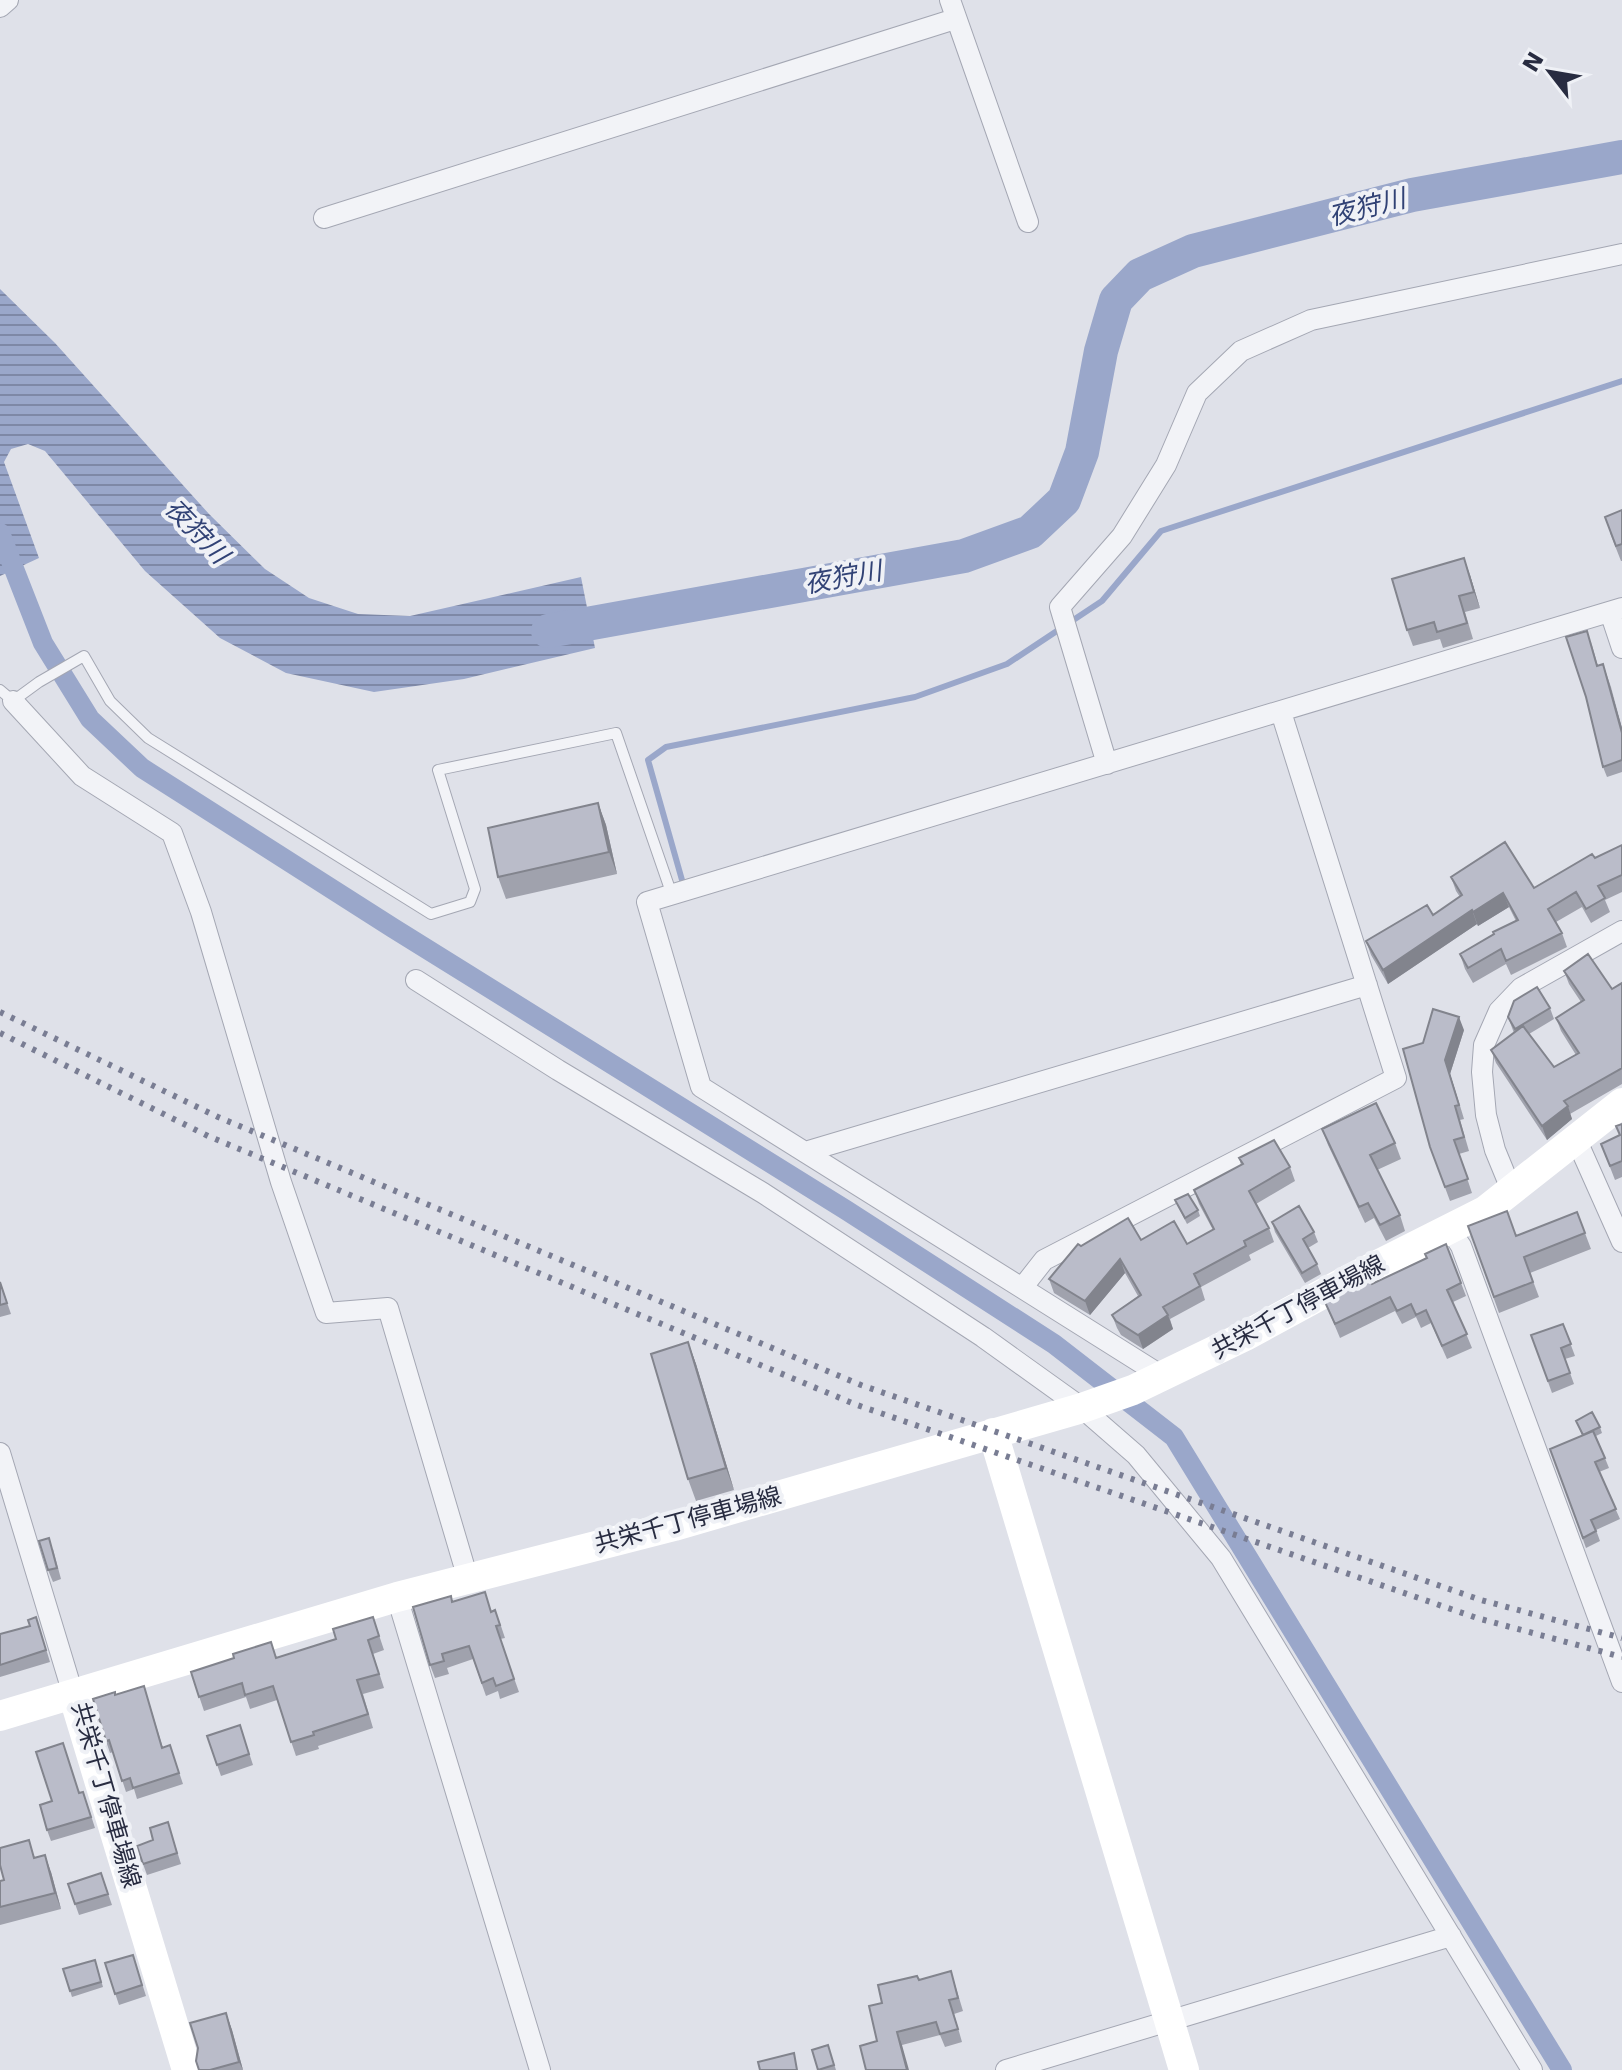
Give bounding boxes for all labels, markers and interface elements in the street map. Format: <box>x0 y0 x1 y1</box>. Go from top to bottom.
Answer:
north arrow <box>1510 32 1590 112</box>
text: N <box>1518 48 1549 76</box>
water label: 夜狩川 <box>1326 182 1411 231</box>
water label: 夜狩川 <box>159 493 237 572</box>
water label: 夜狩川 <box>802 555 887 599</box>
street label: 共栄千丁停車場線 <box>1207 1250 1389 1364</box>
street label: 共栄千丁停車場線 <box>592 1482 784 1558</box>
street label: 共栄千丁停車場線 <box>66 1699 146 1891</box>

